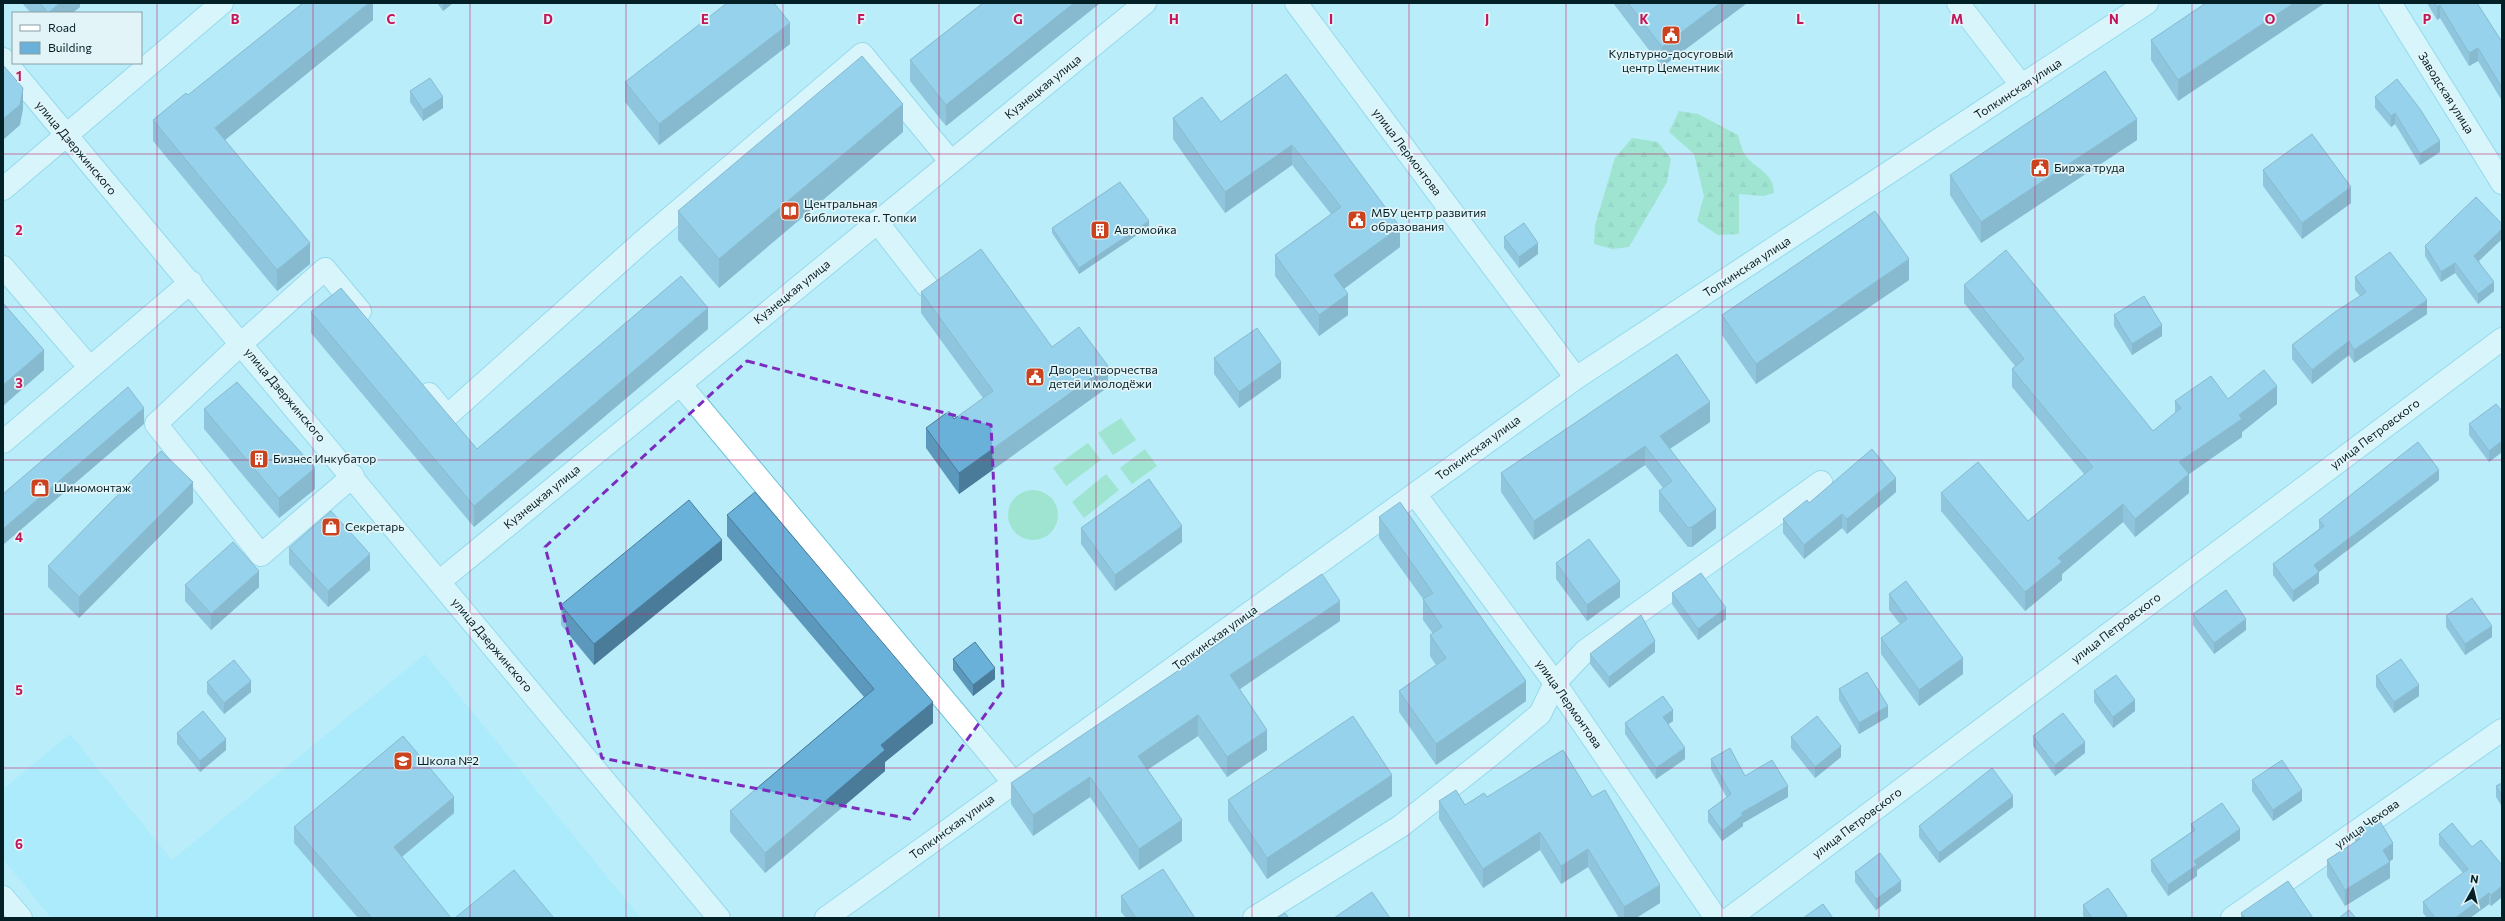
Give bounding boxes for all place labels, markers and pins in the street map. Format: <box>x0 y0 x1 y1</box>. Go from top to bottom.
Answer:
public building icon: Культурно-досуговый центр Цементник <box>1660 24 1682 46</box>
place label: Культурно-досуговый центр Цементник <box>1609 46 1734 74</box>
public building icon: Биржа труда <box>2029 157 2051 179</box>
place label: Биржа труда <box>2054 160 2125 174</box>
place label: Центральная библиотека г. Топки <box>804 196 917 224</box>
library icon: Центральная библиотека г. Топки <box>779 200 801 222</box>
place label: МБУ центр развития образования <box>1371 205 1486 233</box>
public building icon: МБУ центр развития образования <box>1346 209 1368 231</box>
building icon: Автомойка <box>1089 219 1111 241</box>
place label: Автомойка <box>1114 222 1177 236</box>
place label: Дворец творчества детей и молодёжи <box>1049 362 1158 390</box>
public building icon: Дворец творчества детей и молодёжи <box>1024 366 1046 388</box>
building icon: Бизнес Инкубатор <box>248 448 270 470</box>
place label: Бизнес Инкубатор <box>273 451 376 465</box>
shop icon: Шиномонтаж <box>29 477 51 499</box>
place label: Шиномонтаж <box>54 480 132 494</box>
shop icon: Секретарь <box>320 516 342 538</box>
place label: Секретарь <box>345 519 404 533</box>
school or university icon: Школа №2 <box>392 750 414 772</box>
place label: Школа №2 <box>417 753 479 767</box>

